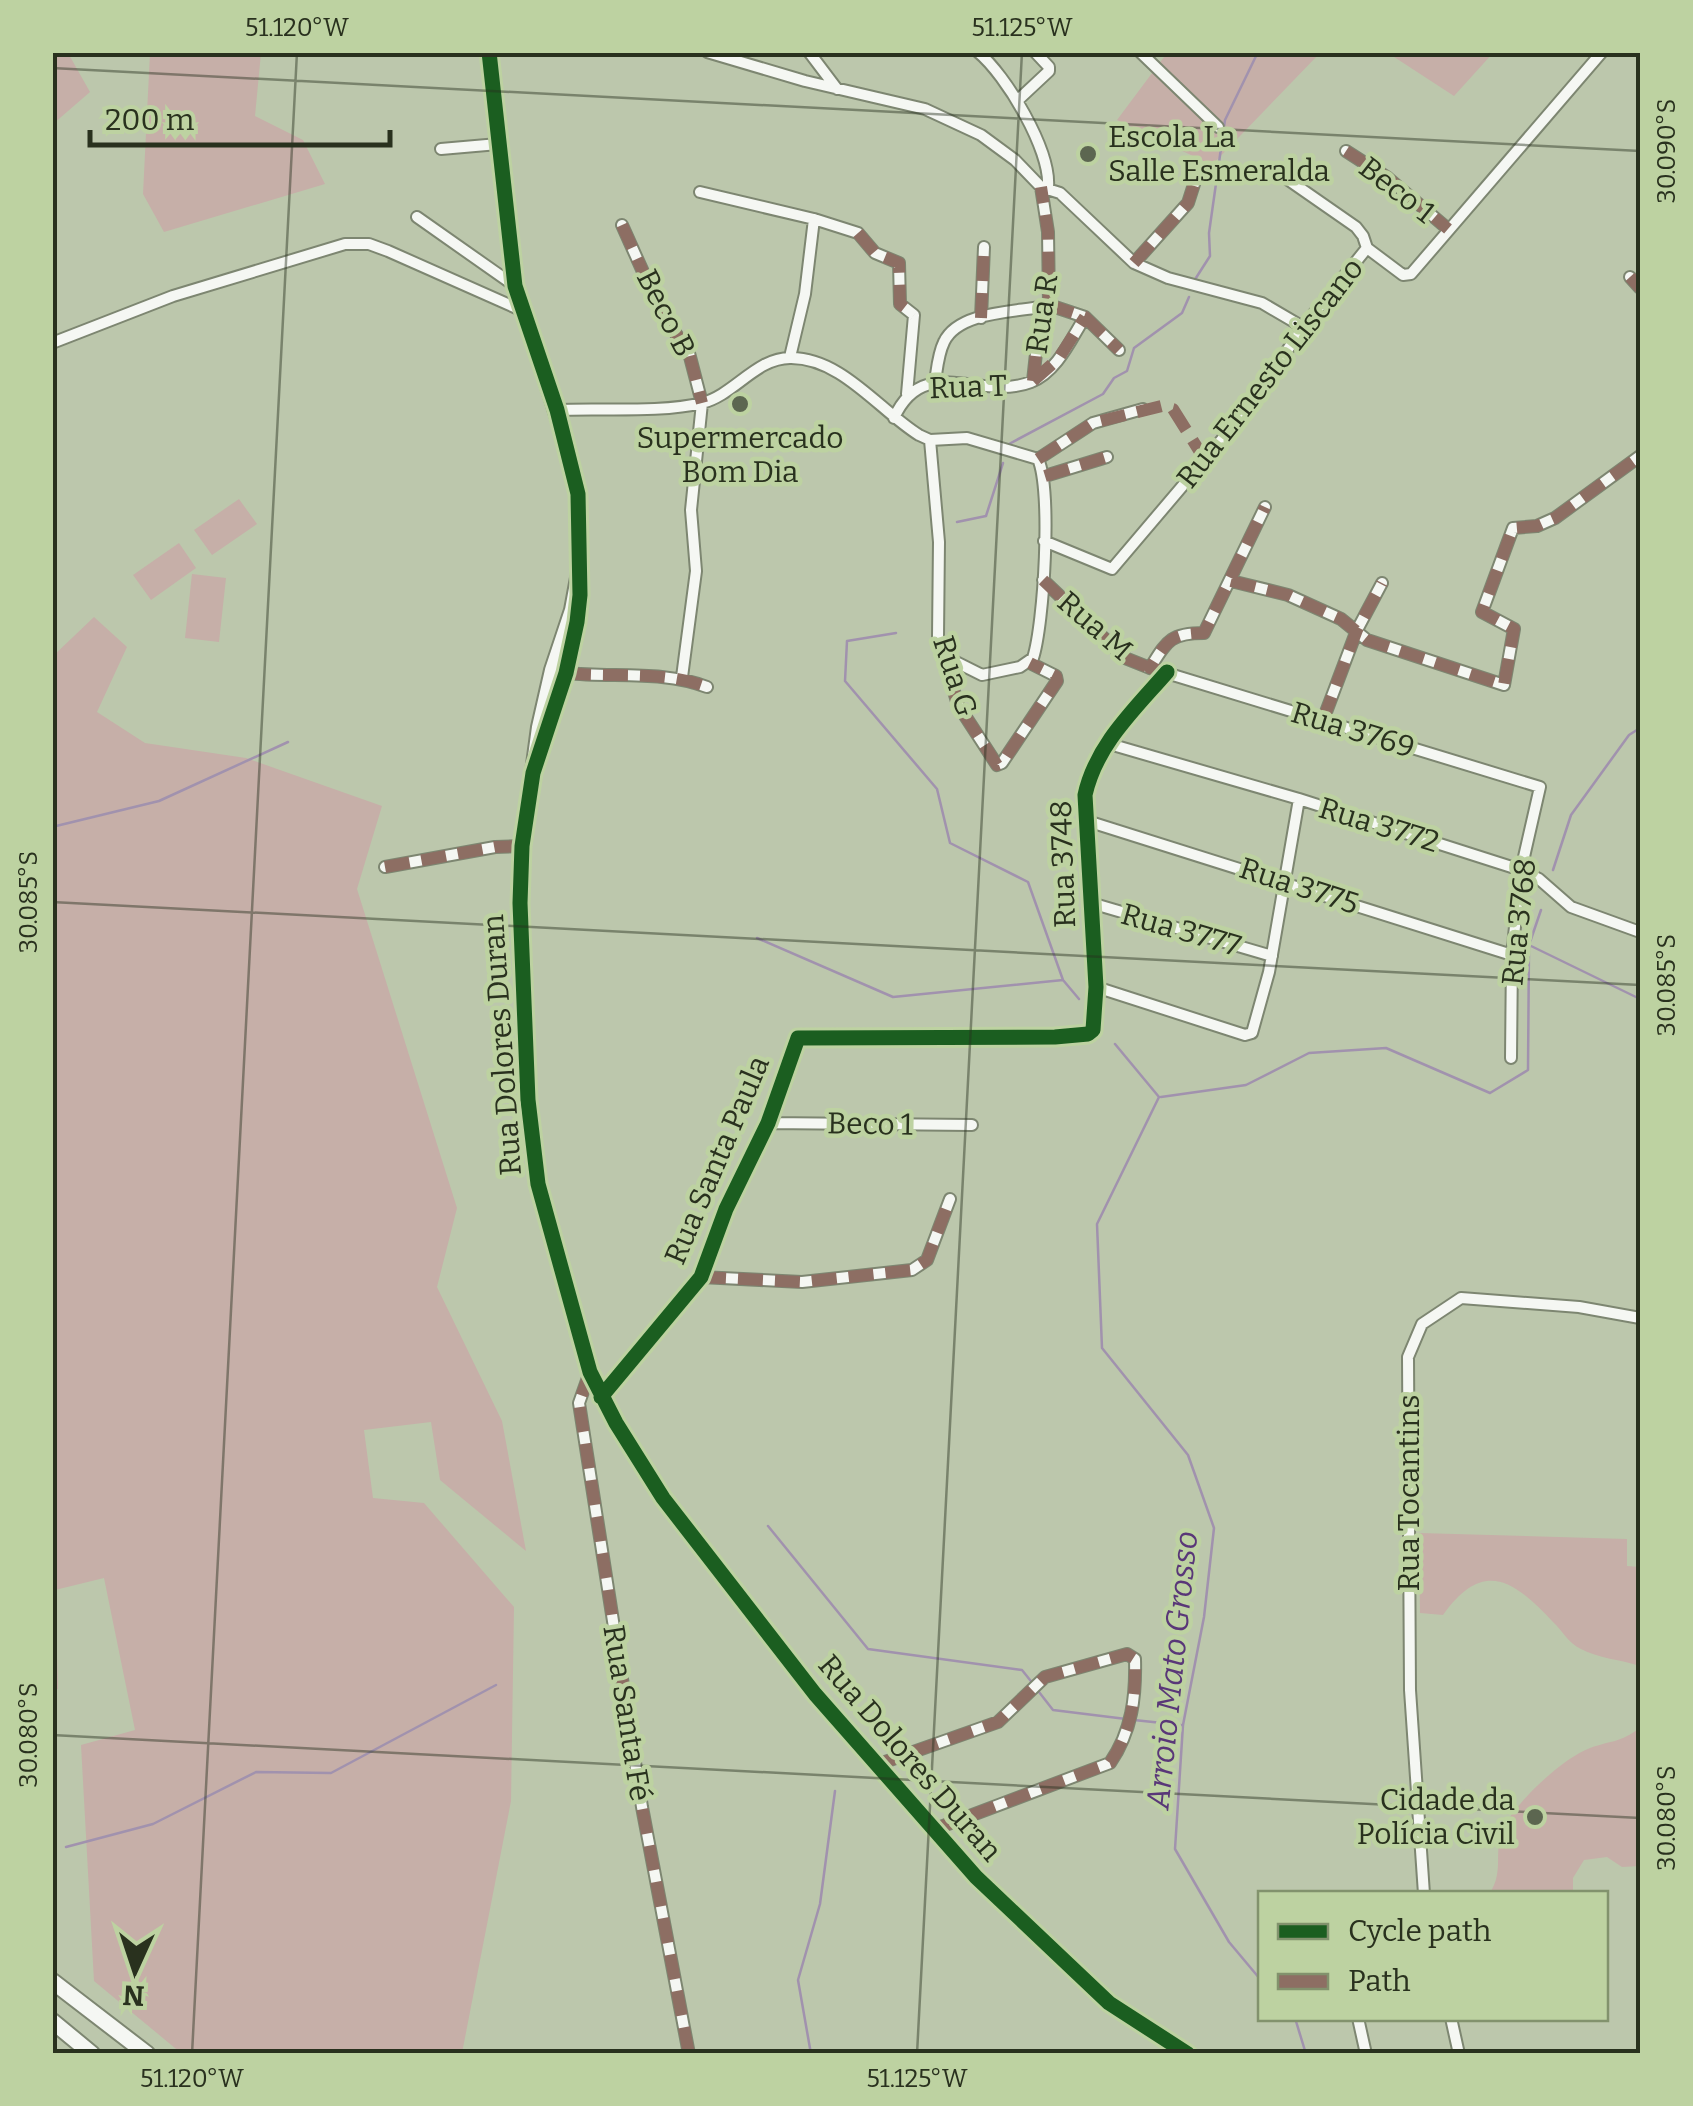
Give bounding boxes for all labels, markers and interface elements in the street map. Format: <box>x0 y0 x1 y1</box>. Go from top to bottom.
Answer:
text: 51.120°W <box>245 13 349 43</box>
text: 51.125°W <box>971 13 1073 43</box>
scale bar <box>90 85 390 147</box>
text: 30.090°S <box>1652 98 1682 204</box>
text: 200 m <box>105 102 195 138</box>
place label: Escola La Salle Esmeralda <box>1108 119 1330 189</box>
marker: Escola La Salle Esmeralda <box>1077 143 1099 165</box>
street label: Beco 1 <box>1352 149 1442 231</box>
street label: Rua Ernesto Liscano <box>1169 251 1371 495</box>
street label: Beco B <box>629 263 703 363</box>
street label: Rua R <box>1019 272 1065 356</box>
street label: Rua T <box>928 368 1008 406</box>
marker: Supermercado Bom Dia <box>729 393 751 415</box>
place label: Supermercado Bom Dia <box>636 420 844 490</box>
street label: Rua M <box>1050 584 1140 668</box>
street label: Rua G <box>925 631 985 721</box>
street label: Rua 3769 <box>1287 694 1419 766</box>
street label: Rua 3772 <box>1315 790 1443 860</box>
street label: Rua 3748 <box>1043 800 1083 928</box>
street label: Rua 3775 <box>1235 850 1363 922</box>
text: 30.085°S <box>14 851 44 953</box>
street label: Rua 3768 <box>1494 857 1544 987</box>
street label: Rua 3777 <box>1117 896 1245 964</box>
street label: Rua Dolores Duran <box>475 913 529 1177</box>
text: 30.085°S <box>1652 934 1682 1036</box>
street label: Rua Santa Paula <box>657 1050 777 1270</box>
street label: Beco 1 <box>827 1105 913 1143</box>
street label: Rua Tocantins <box>1391 1395 1427 1591</box>
water label: Arroio Mato Grosso <box>1138 1529 1205 1813</box>
street label: Rua Santa Fé <box>595 1622 659 1804</box>
street label: Rua Dolores Duran <box>811 1647 1009 1869</box>
text: 30.080°S <box>14 1682 44 1788</box>
text: 30.080°S <box>1652 1765 1682 1871</box>
place label: Cidade da Polícia Civil <box>1357 1782 1515 1852</box>
marker: Cidade da Polícia Civil <box>1524 1806 1546 1828</box>
legend <box>1258 1891 1608 2021</box>
text: Cycle path <box>1348 1913 1492 1949</box>
north arrow <box>85 1921 185 2021</box>
text: Path <box>1348 1963 1411 1999</box>
text: N <box>122 1978 145 2013</box>
text: 51.120°W <box>140 2064 244 2094</box>
text: 51.125°W <box>866 2064 968 2094</box>

